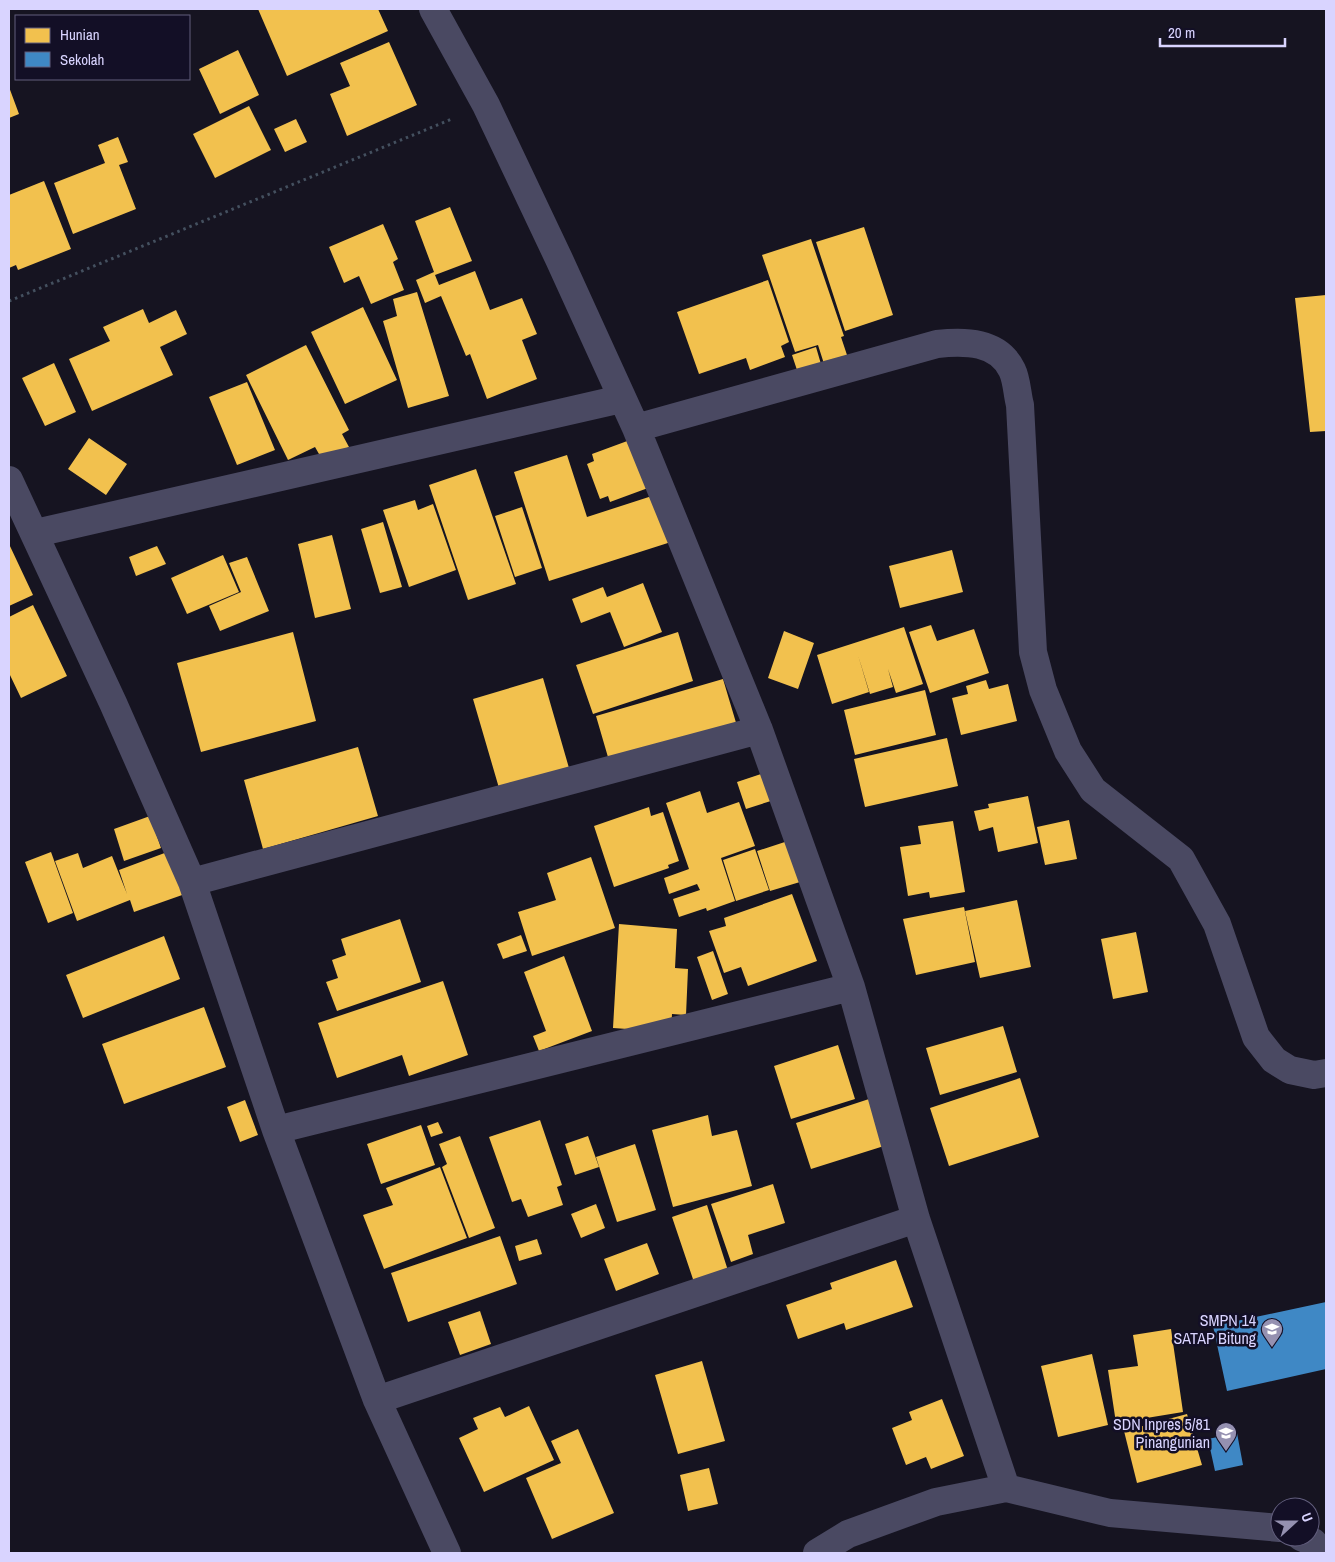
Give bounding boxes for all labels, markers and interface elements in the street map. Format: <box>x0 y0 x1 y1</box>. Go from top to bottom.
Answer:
legend <box>15 15 190 80</box>
scale bar <box>1160 15 1285 47</box>
text: 20 m <box>1168 22 1195 43</box>
text: Hunian <box>60 24 100 45</box>
text: Sekolah <box>60 49 104 70</box>
place label: SMPN 14 SATAP Bitung <box>1174 1309 1257 1349</box>
school or university icon: SMPN 14 SATAP Bitung <box>1260 1317 1284 1348</box>
place label: SDN Inpres 5/81 Pinangunian <box>1113 1413 1211 1453</box>
school or university icon: SDN Inpres 5/81 Pinangunian <box>1214 1421 1238 1452</box>
north arrow <box>1270 1497 1320 1547</box>
text: U <box>1297 1510 1317 1524</box>

